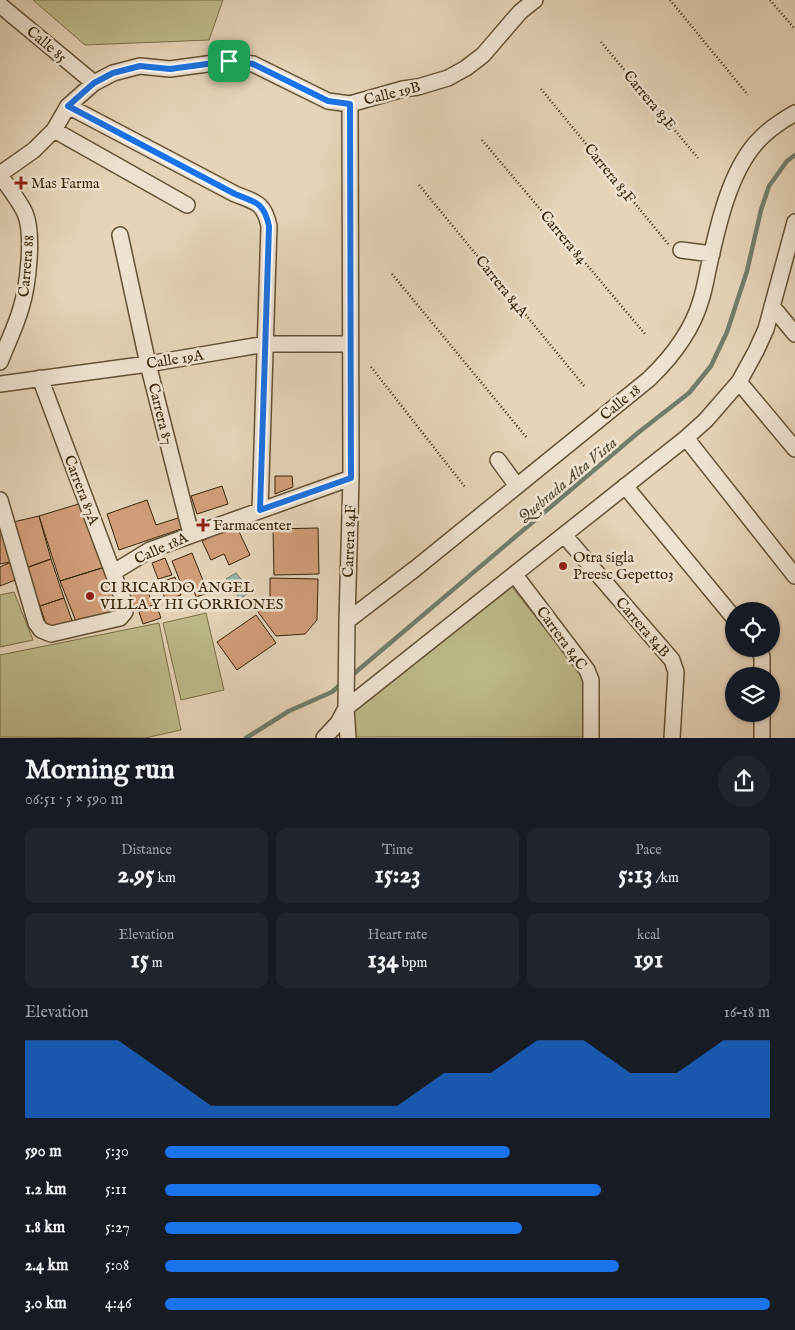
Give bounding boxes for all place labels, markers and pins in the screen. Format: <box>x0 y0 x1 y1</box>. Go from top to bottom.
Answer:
pin <box>208 40 250 82</box>
place label: Mas Farma <box>31 174 100 193</box>
marker: Mas Farma <box>15 177 27 189</box>
place label: Farmacenter <box>213 516 292 535</box>
marker: Farmacenter <box>197 519 209 531</box>
place label: Otra sigla Preesc Gepetto3 <box>573 548 674 584</box>
marker: Otra sigla Preesc Gepetto3 <box>557 560 569 572</box>
place label: CI RICARDO ANGEL VILLA Y HI GORRIONES <box>99 578 284 614</box>
marker: CI RICARDO ANGEL VILLA Y HI GORRIONES <box>84 590 96 602</box>

